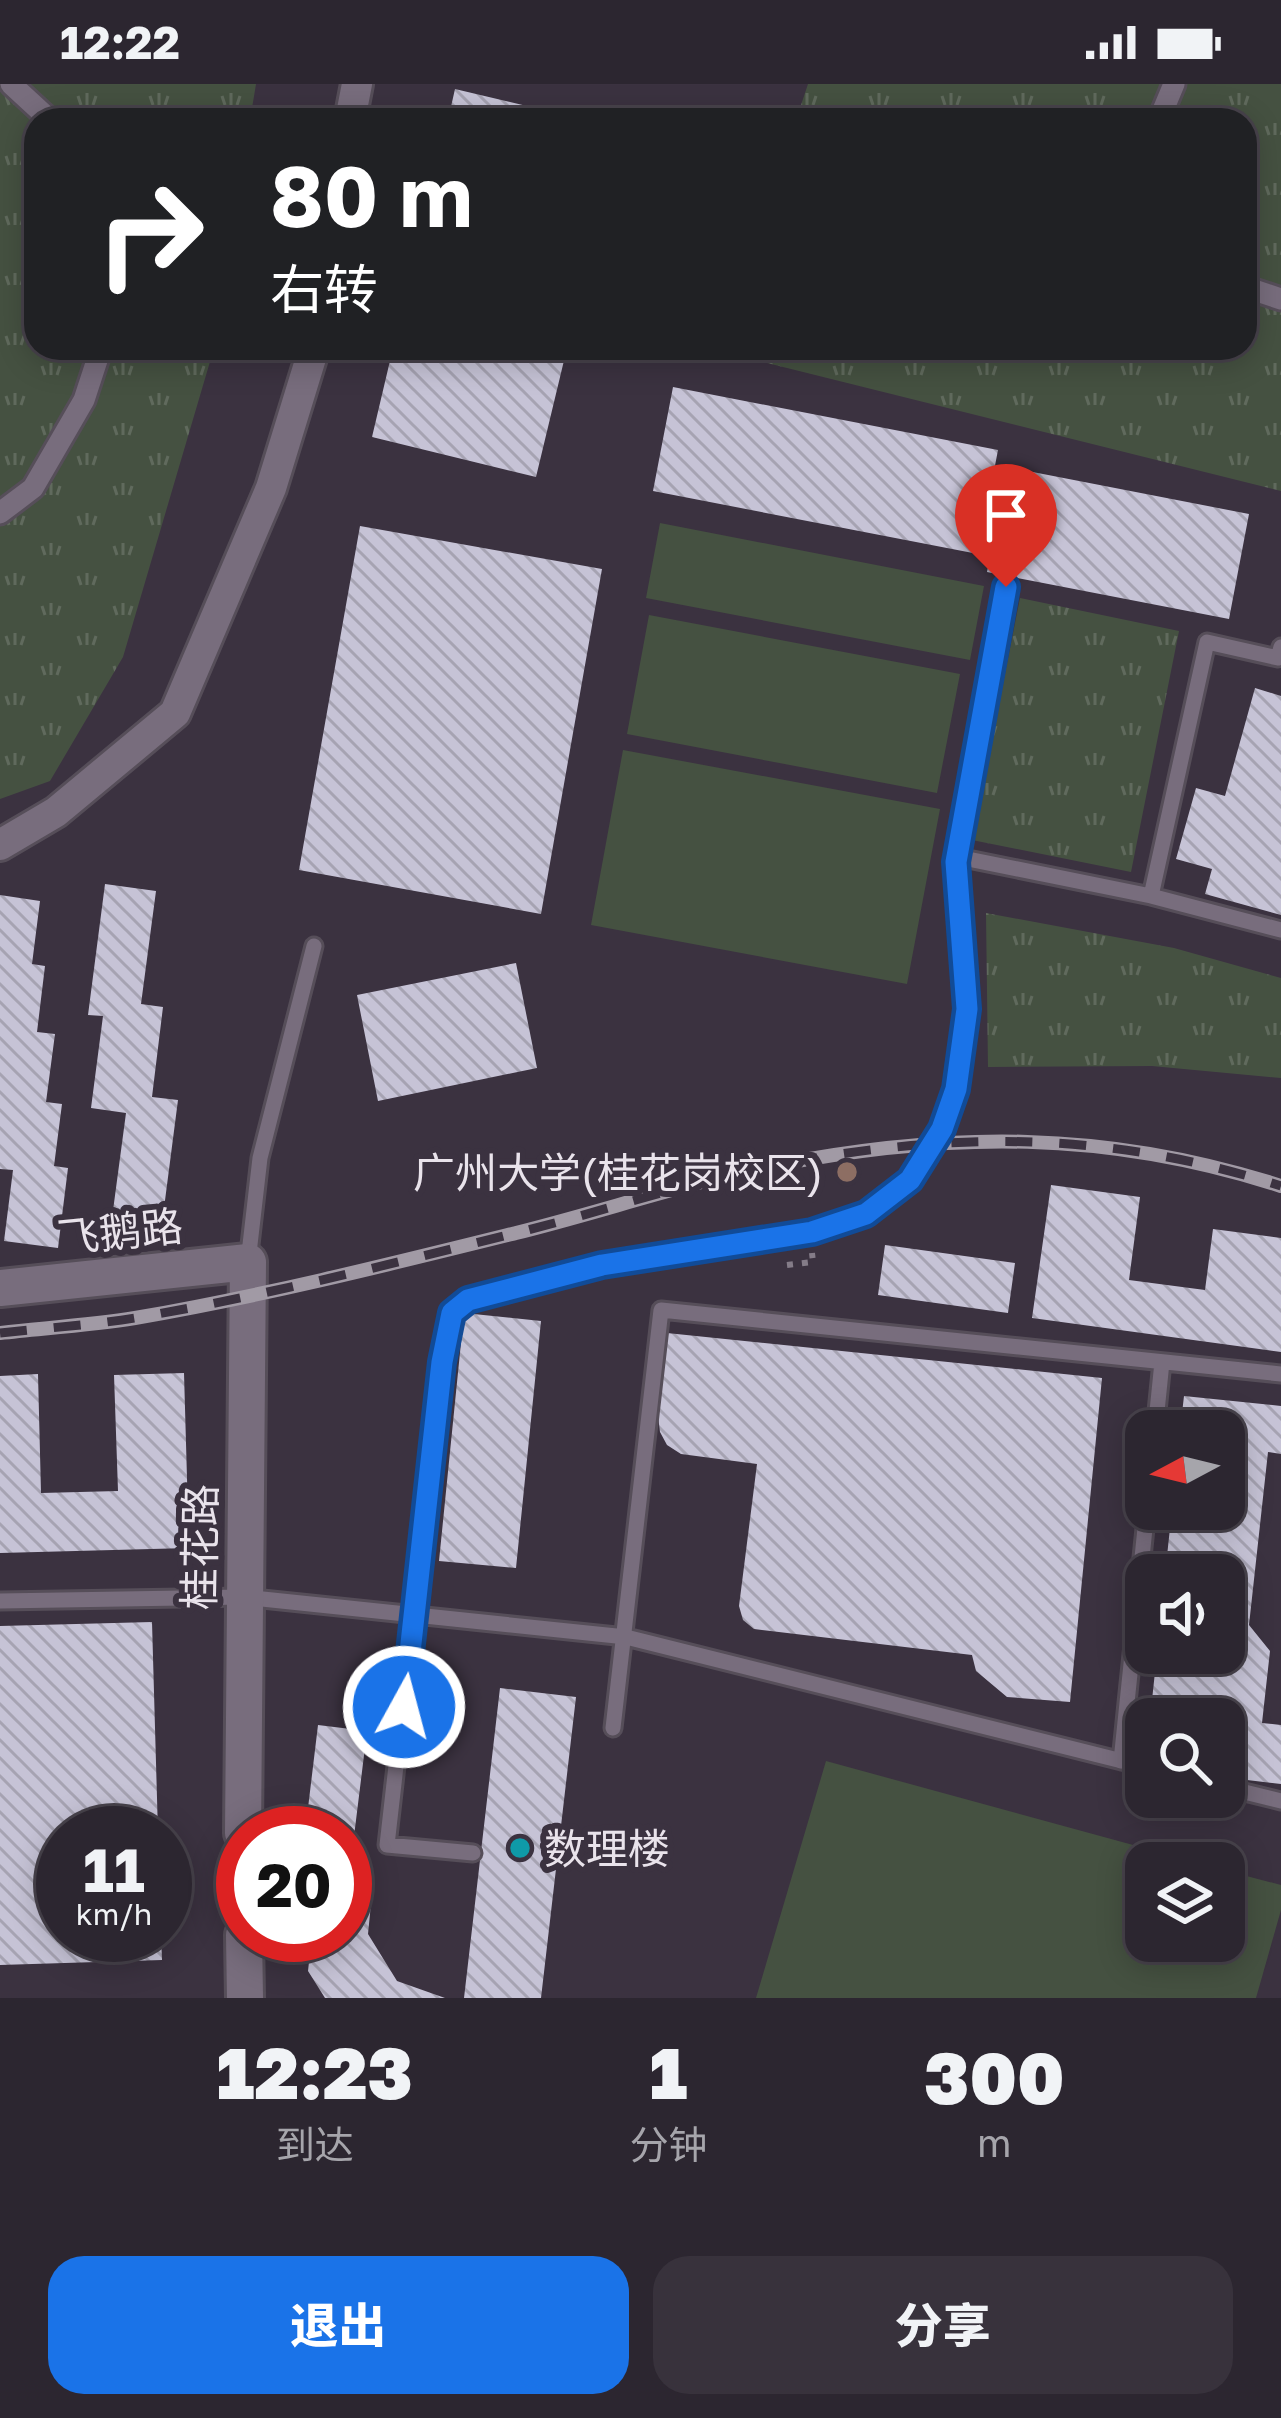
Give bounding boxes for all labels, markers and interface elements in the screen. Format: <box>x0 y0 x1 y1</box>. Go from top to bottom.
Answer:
text: 12:22 <box>60 15 180 69</box>
text: 80 m <box>270 145 473 245</box>
icon: right <box>72 156 228 312</box>
text: 右转 <box>270 256 378 321</box>
pin <box>955 464 1057 587</box>
icon: arrive <box>973 482 1039 548</box>
place label: 广州大学(桂花岗校区) <box>413 1147 823 1197</box>
marker: 广州大学(桂花岗校区) <box>834 1159 860 1185</box>
street label: 飞鹅路 <box>55 1200 185 1262</box>
north arrow <box>1125 1410 1245 1530</box>
map controls <box>1125 1410 1245 1962</box>
street label: 桂花路 <box>173 1484 225 1610</box>
button: sound <box>1125 1554 1245 1674</box>
position arrow <box>341 1644 467 1770</box>
button: search <box>1125 1698 1245 1818</box>
speed limit sign: 20 <box>216 1806 372 1962</box>
place label: 数理楼 <box>544 1823 670 1873</box>
text: 11 <box>83 1833 145 1905</box>
marker: 数理楼 <box>507 1835 533 1861</box>
button: layers <box>1125 1842 1245 1962</box>
text: km/h <box>76 1896 152 1932</box>
text: 12:23 <box>217 2028 413 2115</box>
text: 1 <box>649 2028 688 2115</box>
text: 300 <box>924 2033 1064 2120</box>
text: m <box>977 2119 1011 2166</box>
text: 到达 <box>276 2121 354 2168</box>
text: 分钟 <box>629 2121 708 2168</box>
button: 退出 <box>48 2256 629 2394</box>
button: 分享 <box>653 2256 1233 2394</box>

